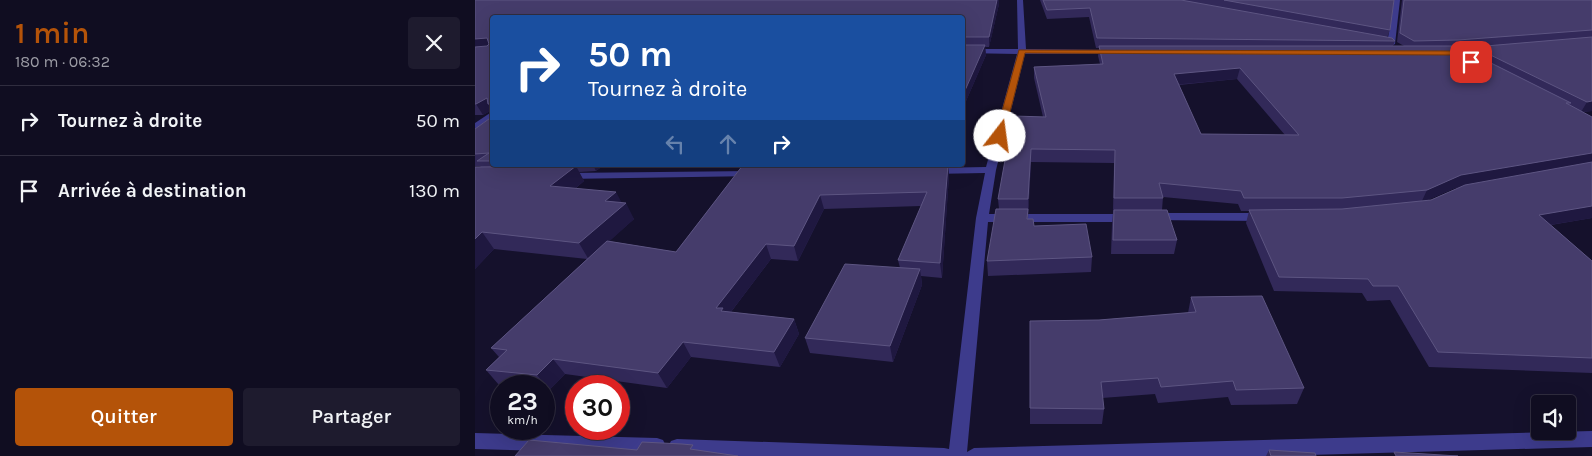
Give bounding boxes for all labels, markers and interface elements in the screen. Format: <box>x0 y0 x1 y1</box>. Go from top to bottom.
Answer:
text: 1 min <box>15 15 89 51</box>
button: close <box>408 17 460 69</box>
text: 50 m <box>588 34 673 75</box>
icon: right <box>505 35 570 100</box>
pin <box>1450 41 1492 83</box>
icon: arrive <box>1457 48 1485 76</box>
text: 180 m · 06:32 <box>15 52 110 71</box>
text: Tournez à droite <box>588 76 747 102</box>
icon: right <box>15 107 43 135</box>
position arrow <box>973 109 1025 161</box>
text: Tournez à droite <box>58 110 202 132</box>
text: 50 m <box>416 110 460 132</box>
icon: left <box>661 130 689 158</box>
icon: ahead <box>714 130 742 158</box>
icon: right <box>767 130 795 158</box>
icon: arrive <box>15 177 43 205</box>
text: Arrivée à destination <box>58 180 247 202</box>
text: 130 m <box>409 180 460 202</box>
speed limit sign: 30 <box>565 375 630 440</box>
text: 23 <box>507 387 538 416</box>
button: Quitter <box>15 388 233 446</box>
button: Partager <box>243 388 460 446</box>
map controls <box>1531 395 1576 440</box>
button: sound <box>1531 395 1576 440</box>
text: km/h <box>507 413 538 427</box>

